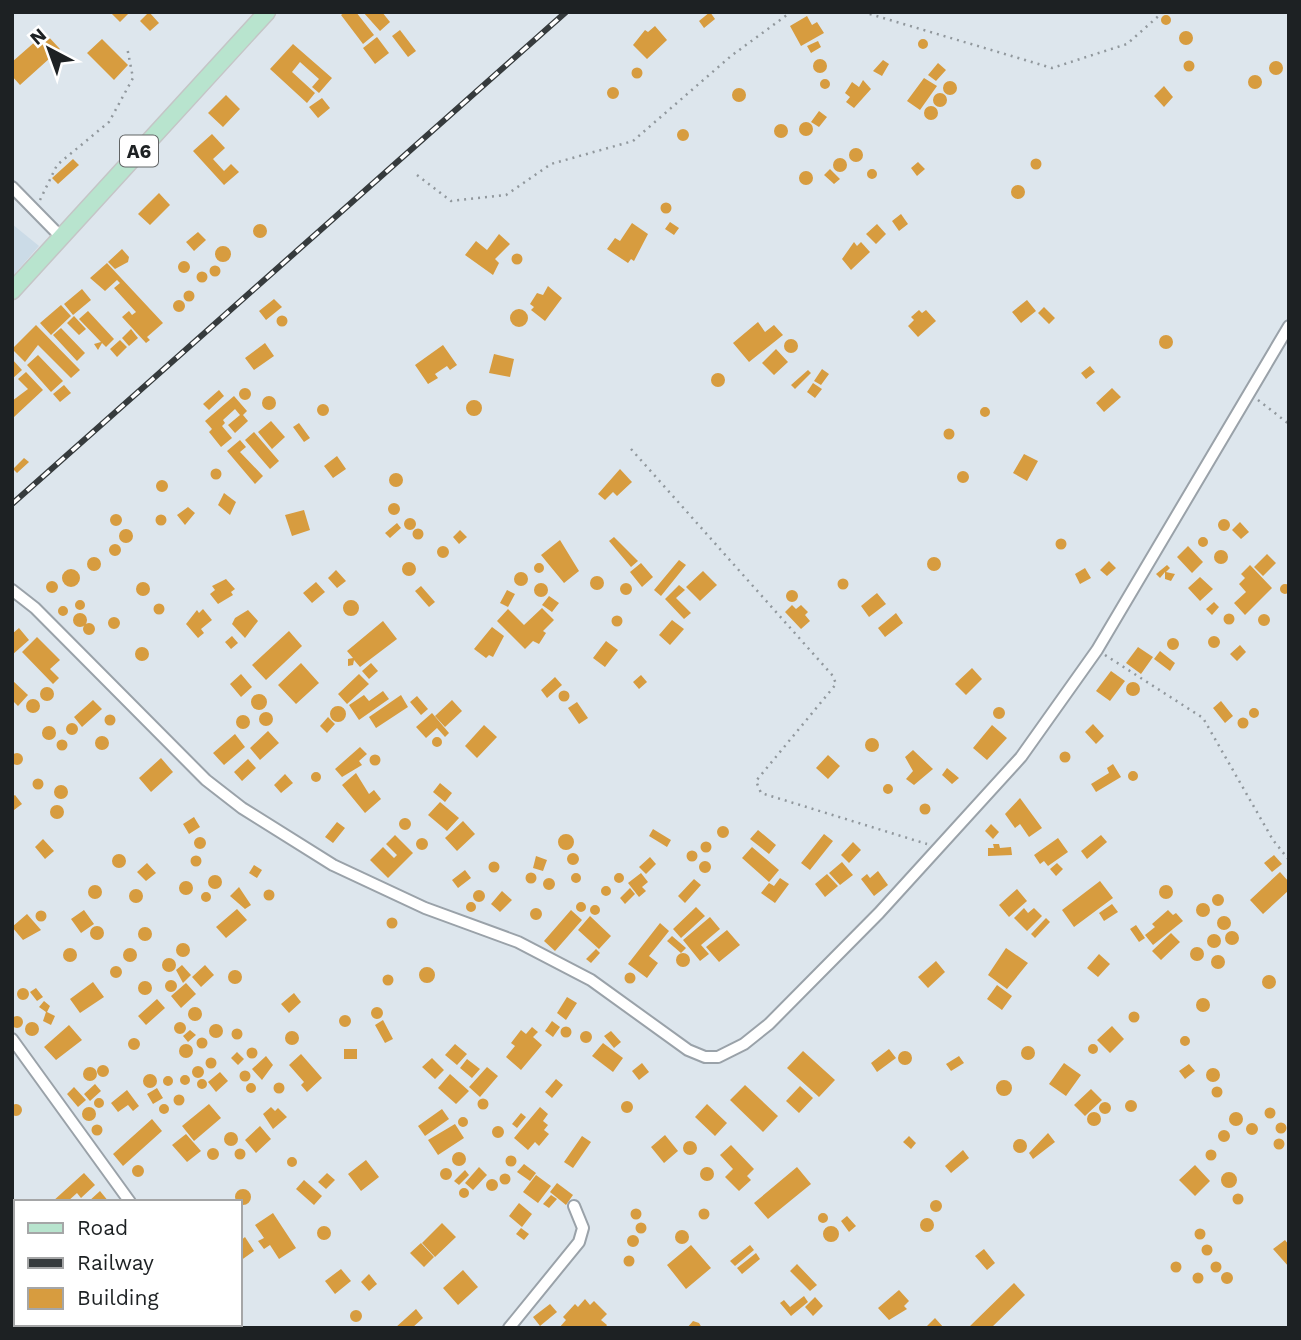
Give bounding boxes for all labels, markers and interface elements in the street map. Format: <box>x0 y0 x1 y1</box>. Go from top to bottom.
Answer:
north arrow <box>14 14 84 84</box>
text: N <box>25 23 51 50</box>
road number: A6 <box>120 136 158 167</box>
legend <box>14 1200 242 1326</box>
text: Road <box>77 1215 128 1240</box>
text: Railway <box>77 1250 154 1275</box>
text: Building <box>77 1285 159 1310</box>

